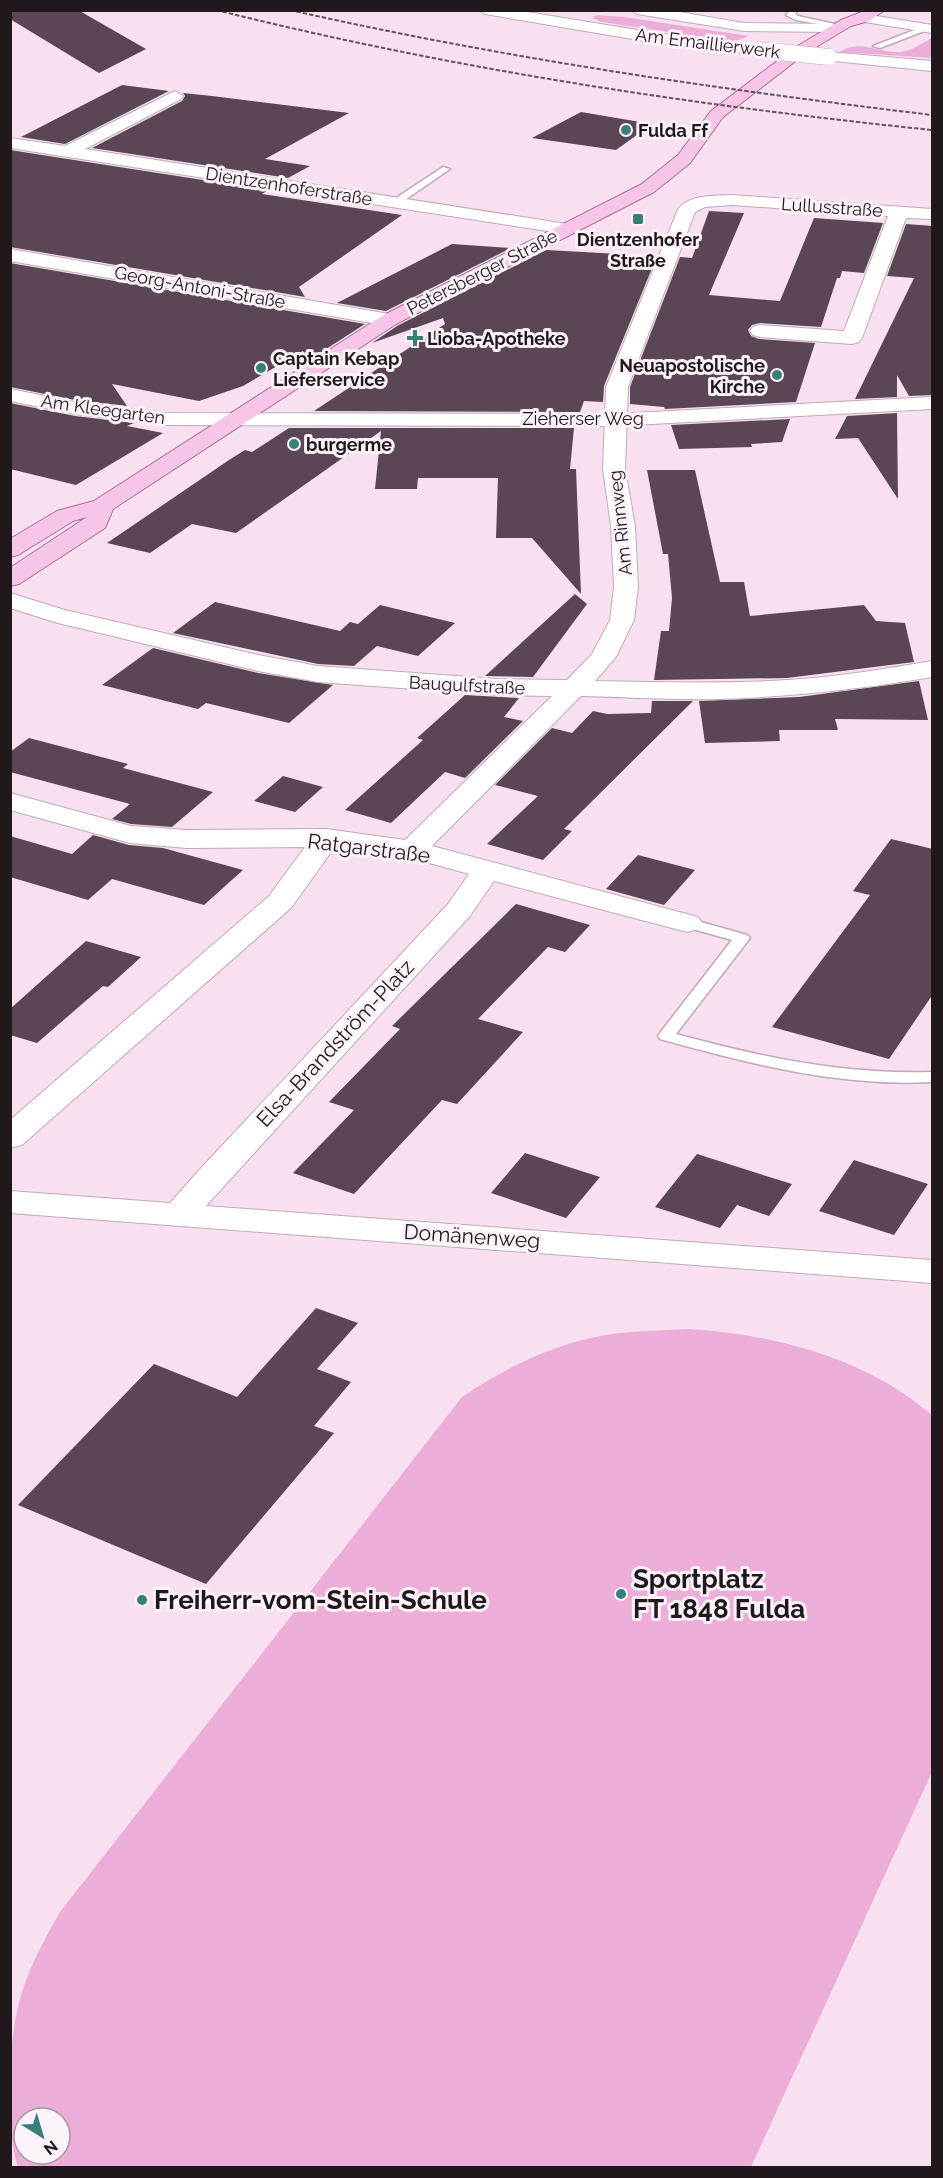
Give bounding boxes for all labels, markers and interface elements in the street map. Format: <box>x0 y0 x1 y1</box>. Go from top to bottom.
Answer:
street label: Am Emaillierwerk <box>634 24 782 62</box>
place label: Fulda Ff <box>638 120 709 141</box>
marker: Fulda Ff <box>619 123 633 137</box>
street label: Dientzenhoferstraße <box>204 162 374 210</box>
street label: Lullusstraße <box>781 193 884 221</box>
marker: Dientzenhofer Straße <box>631 212 645 226</box>
street label: Petersberger Straße <box>403 225 561 319</box>
place label: Dientzenhofer Straße <box>577 229 699 271</box>
street label: Georg-Antoni-Straße <box>113 262 288 312</box>
place label: Lioba-Apotheke <box>427 328 566 349</box>
marker: Lioba-Apotheke <box>408 331 422 345</box>
place label: Captain Kebap Lieferservice <box>273 348 399 390</box>
place label: Neuapostolische Kirche <box>619 355 765 397</box>
marker: Captain Kebap Lieferservice <box>254 361 268 375</box>
marker: Neuapostolische Kirche <box>770 368 784 382</box>
street label: Am Kleegarten <box>40 390 166 428</box>
street label: Zieherser Weg <box>522 408 644 429</box>
place label: burgerme <box>306 434 392 455</box>
marker: burgerme <box>287 437 301 451</box>
street label: Am Rinnweg <box>604 469 636 577</box>
street label: Baugulfstraße <box>408 671 526 699</box>
street label: Ratgarstraße <box>306 828 432 868</box>
street label: Elsa-Brandström-Platz <box>251 954 419 1132</box>
street label: Domänenweg <box>403 1219 541 1253</box>
place label: Sportplatz FT 1848 Fulda <box>633 1564 805 1624</box>
place label: Freiherr-vom-Stein-Schule <box>154 1585 487 1615</box>
marker: Sportplatz FT 1848 Fulda <box>614 1587 628 1601</box>
marker: Freiherr-vom-Stein-Schule <box>135 1593 149 1607</box>
north arrow <box>12 2106 72 2166</box>
text: N <box>40 2136 61 2159</box>

